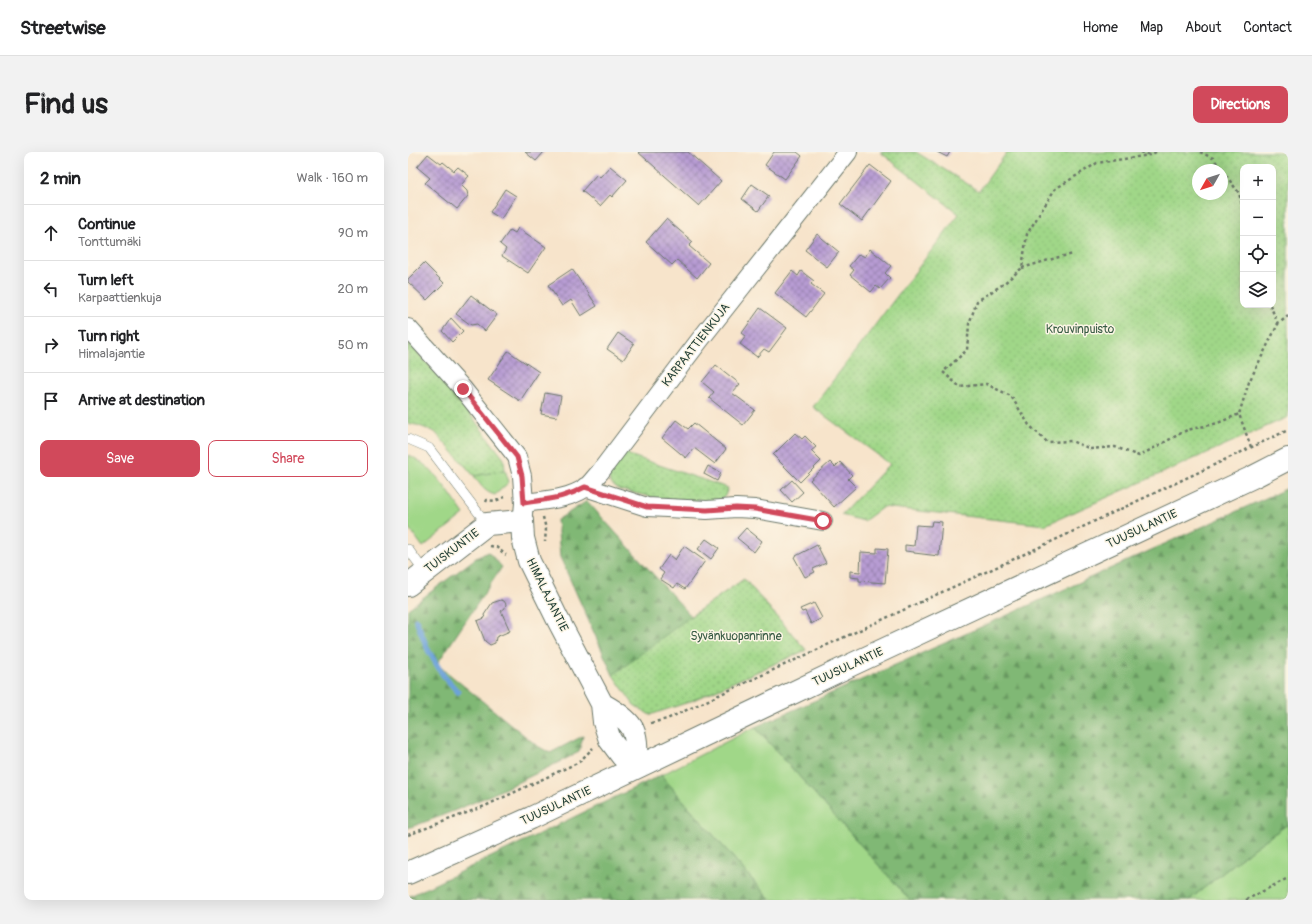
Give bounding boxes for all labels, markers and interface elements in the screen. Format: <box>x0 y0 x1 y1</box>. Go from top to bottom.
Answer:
text: Streetwise <box>20 16 106 40</box>
text: Home <box>1083 19 1118 36</box>
text: Map <box>1140 19 1163 36</box>
text: About <box>1185 19 1221 36</box>
text: Contact <box>1243 19 1292 36</box>
button: Directions <box>1193 86 1288 123</box>
text: Find us <box>24 87 108 122</box>
north arrow <box>1192 164 1228 200</box>
map controls <box>1240 164 1276 308</box>
button: + <box>1240 164 1276 200</box>
text: 2 min <box>40 168 81 189</box>
text: Walk · 160 m <box>297 170 368 186</box>
button: − <box>1240 200 1276 236</box>
text: Continue <box>78 215 136 234</box>
icon: ahead <box>40 222 62 244</box>
text: 90 m <box>338 225 368 241</box>
text: Tonttumäki <box>78 234 141 250</box>
button: locate <box>1240 236 1276 272</box>
text: Turn left <box>78 271 134 290</box>
button: layers <box>1240 272 1276 308</box>
icon: left <box>40 278 62 300</box>
text: 20 m <box>337 281 368 297</box>
text: Karpaattienkuja <box>78 290 162 306</box>
street label: KARPAATTIENKUJA <box>659 300 733 390</box>
park label: Krouvinpuisto <box>1046 322 1115 337</box>
text: Turn right <box>78 327 139 346</box>
icon: right <box>40 334 62 356</box>
text: 50 m <box>338 337 368 353</box>
text: Himalajantie <box>78 346 145 362</box>
route end <box>454 380 472 398</box>
icon: arrive <box>40 390 62 412</box>
text: Arrive at destination <box>78 391 205 410</box>
button: Save <box>40 440 200 477</box>
button: Share <box>208 440 368 477</box>
street label: TUUSULANTIE <box>1104 506 1180 552</box>
route start <box>814 512 832 530</box>
street label: TUISKUNTIE <box>422 526 482 576</box>
street label: HIMALAJANTIE <box>523 556 571 634</box>
park label: Syvänkuopanrinne <box>690 629 782 644</box>
street label: TUUSULANTIE <box>810 644 886 690</box>
street label: TUUSULANTIE <box>518 783 594 829</box>

